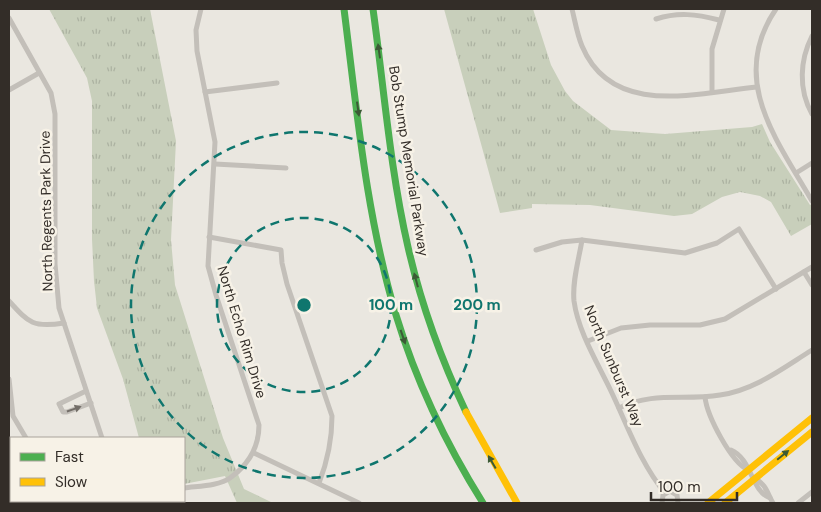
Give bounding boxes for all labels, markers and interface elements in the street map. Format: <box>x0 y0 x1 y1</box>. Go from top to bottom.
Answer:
one-way arrow <box>375 42 383 58</box>
street label: Bob Stump Memorial Parkway <box>385 64 433 258</box>
one-way arrow <box>354 101 362 117</box>
street label: North Regents Park Drive <box>36 131 56 291</box>
street label: North Echo Rim Drive <box>213 264 271 400</box>
one-way arrow <box>412 272 420 287</box>
text: 100 m <box>369 295 413 315</box>
text: 200 m <box>453 295 501 315</box>
centre of rings <box>295 296 313 314</box>
street label: North Sunburst Way <box>580 302 648 430</box>
one-way arrow <box>400 329 407 344</box>
one-way arrow <box>67 405 82 412</box>
legend <box>10 437 185 502</box>
text: Fast <box>55 447 84 467</box>
one-way arrow <box>777 450 790 461</box>
one-way arrow <box>487 455 496 468</box>
scale bar <box>651 470 737 502</box>
text: Slow <box>55 472 88 492</box>
text: 100 m <box>658 477 701 497</box>

